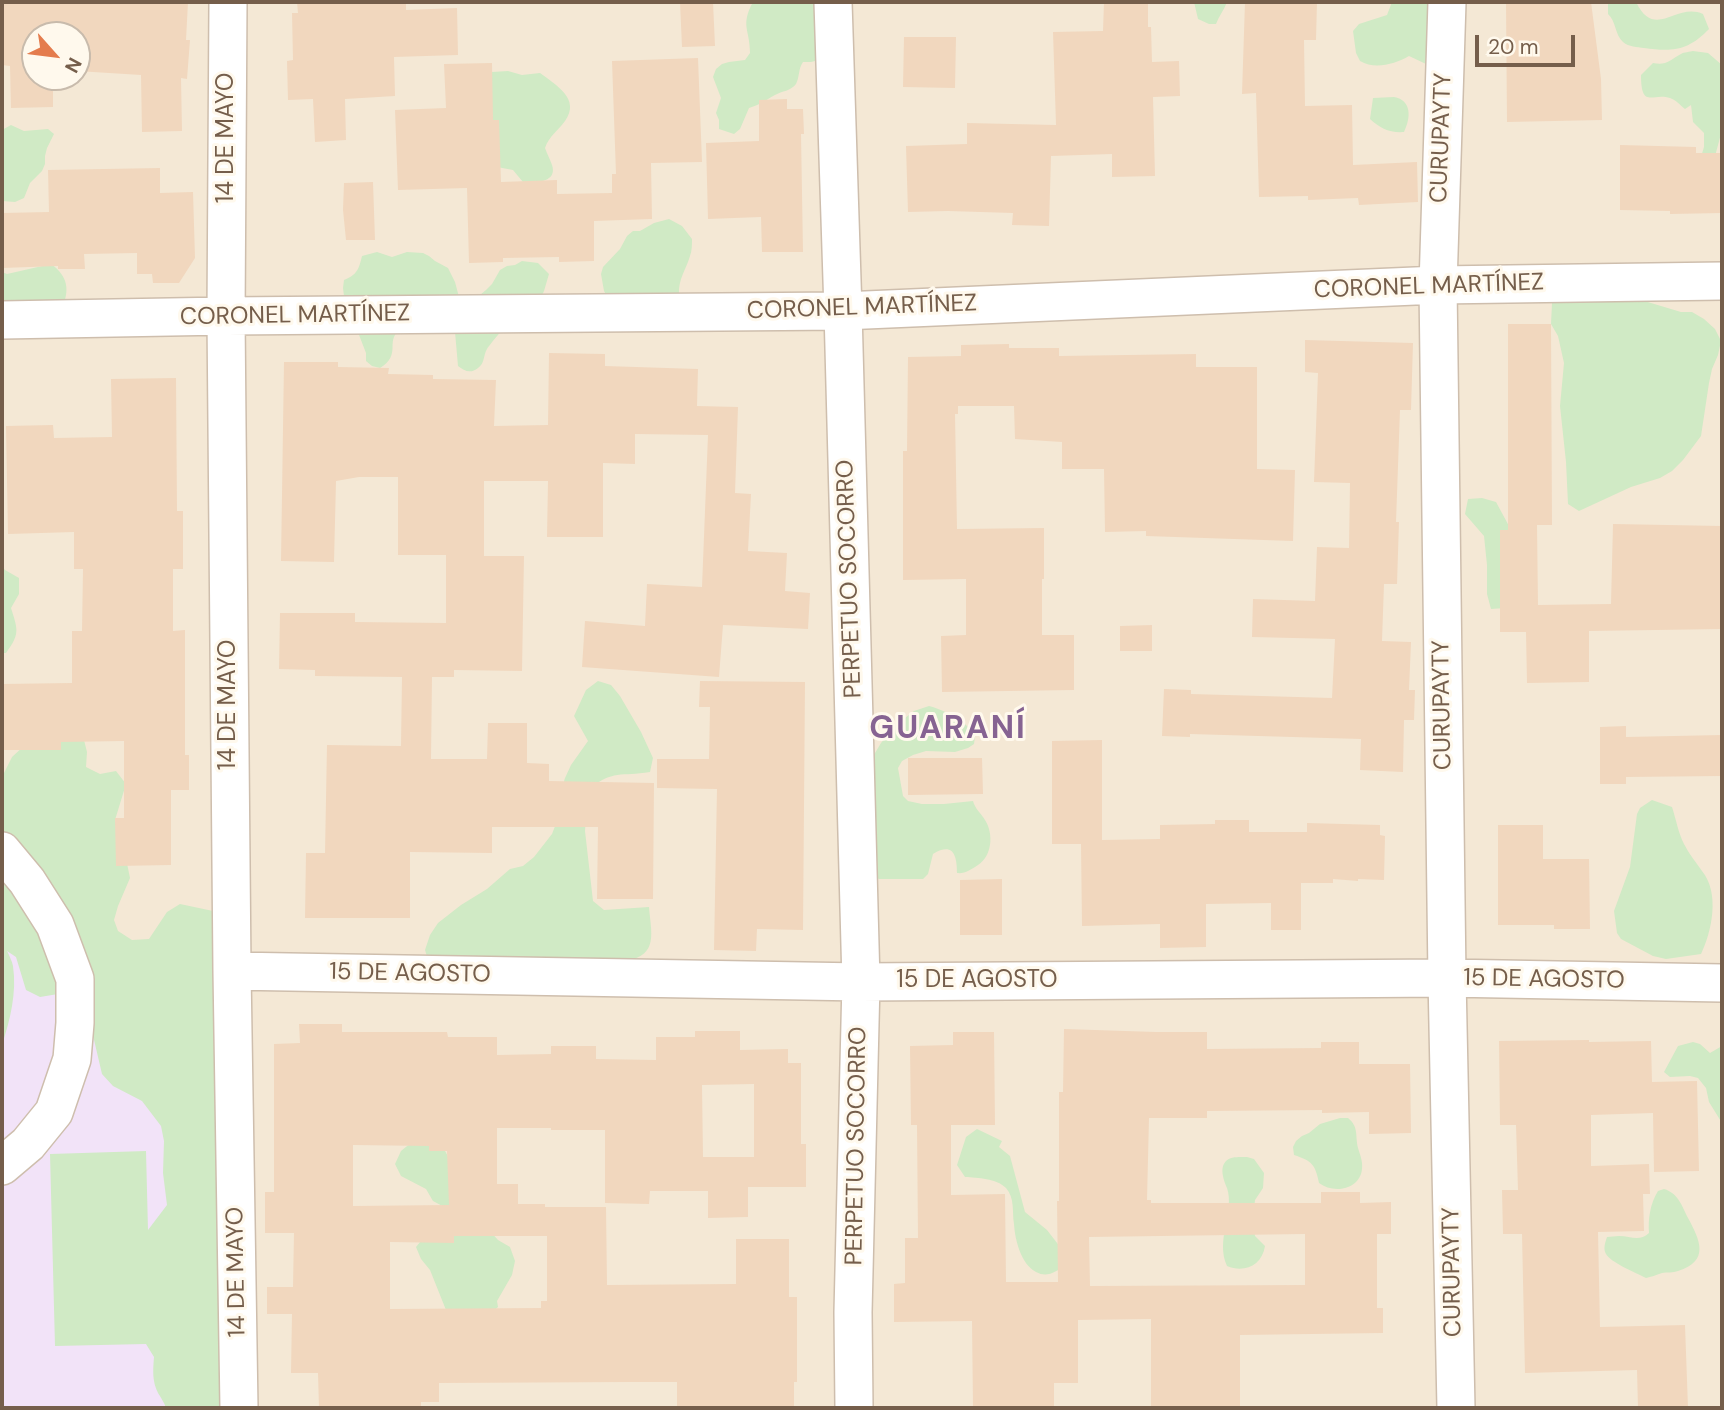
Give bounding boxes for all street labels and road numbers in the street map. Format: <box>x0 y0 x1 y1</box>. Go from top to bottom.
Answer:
street label: CURUPAYTY <box>1425 72 1459 204</box>
street label: 14 DE MAYO <box>213 73 241 203</box>
street label: CORONEL MARTÍNEZ <box>1313 269 1545 305</box>
street label: CORONEL MARTÍNEZ <box>746 290 978 326</box>
street label: CORONEL MARTÍNEZ <box>180 300 410 332</box>
street label: PERPETUO SOCORRO <box>831 459 869 699</box>
street label: 14 DE MAYO <box>215 640 243 770</box>
street label: CURUPAYTY <box>1427 640 1459 770</box>
street label: 15 DE AGOSTO <box>329 958 491 990</box>
street label: 15 DE AGOSTO <box>1463 964 1625 996</box>
street label: 15 DE AGOSTO <box>896 967 1058 995</box>
street label: PERPETUO SOCORRO <box>841 1026 873 1266</box>
street label: 14 DE MAYO <box>221 1206 253 1338</box>
street label: CURUPAYTY <box>1437 1207 1469 1337</box>

